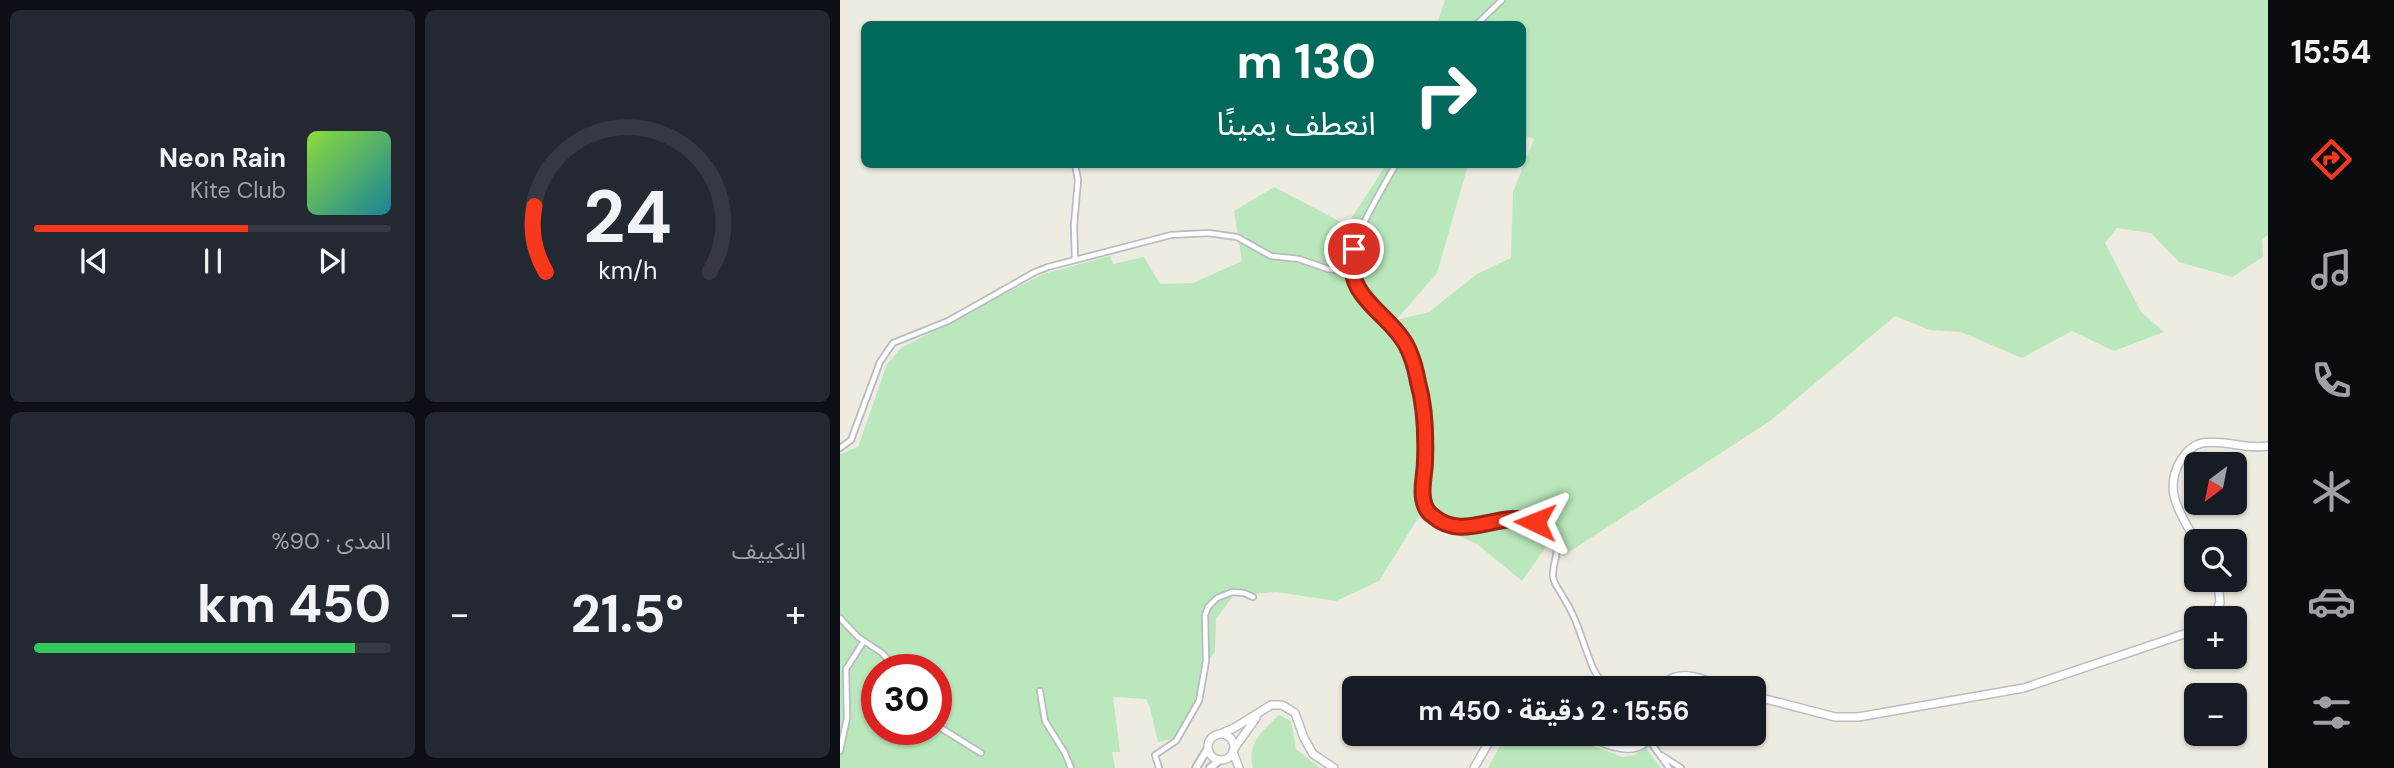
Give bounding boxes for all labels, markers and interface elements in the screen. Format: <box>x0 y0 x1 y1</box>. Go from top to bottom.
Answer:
text: 130 m <box>1236 29 1376 93</box>
text: 15:54 <box>2291 31 2371 73</box>
icon: right <box>1400 49 1491 140</box>
text: انعطف يمينًا <box>1216 103 1376 145</box>
icon: directions <box>2307 135 2356 184</box>
text: Neon Rain <box>159 141 286 175</box>
text: 24 <box>583 170 672 265</box>
text: Kite Club <box>190 175 286 205</box>
pin <box>1324 219 1384 279</box>
icon: arrive <box>1335 230 1373 268</box>
icon: previous <box>75 242 113 280</box>
icon: pause <box>194 242 232 280</box>
icon: next <box>313 242 351 280</box>
icon: music <box>2307 245 2356 294</box>
text: km/h <box>598 254 657 287</box>
icon: phone <box>2307 356 2356 405</box>
north arrow <box>2184 452 2247 514</box>
map controls <box>2184 452 2247 746</box>
icon: climate <box>2307 467 2356 516</box>
position arrow <box>1498 485 1572 559</box>
text: المدى · 90% <box>271 526 391 556</box>
button: search <box>2184 529 2247 592</box>
text: التكييف <box>732 536 806 566</box>
text: 450 km <box>197 570 391 638</box>
icon: car <box>2307 577 2356 626</box>
text: 21.5° <box>571 580 684 648</box>
text: − <box>449 589 470 639</box>
text: + <box>785 589 806 639</box>
button: + <box>2184 606 2247 669</box>
speed limit sign: 30 <box>861 654 952 745</box>
button: − <box>2184 683 2247 746</box>
icon: filters <box>2307 688 2356 737</box>
text: 15:56 · 2 دقيقة · 450 m <box>1419 694 1690 728</box>

